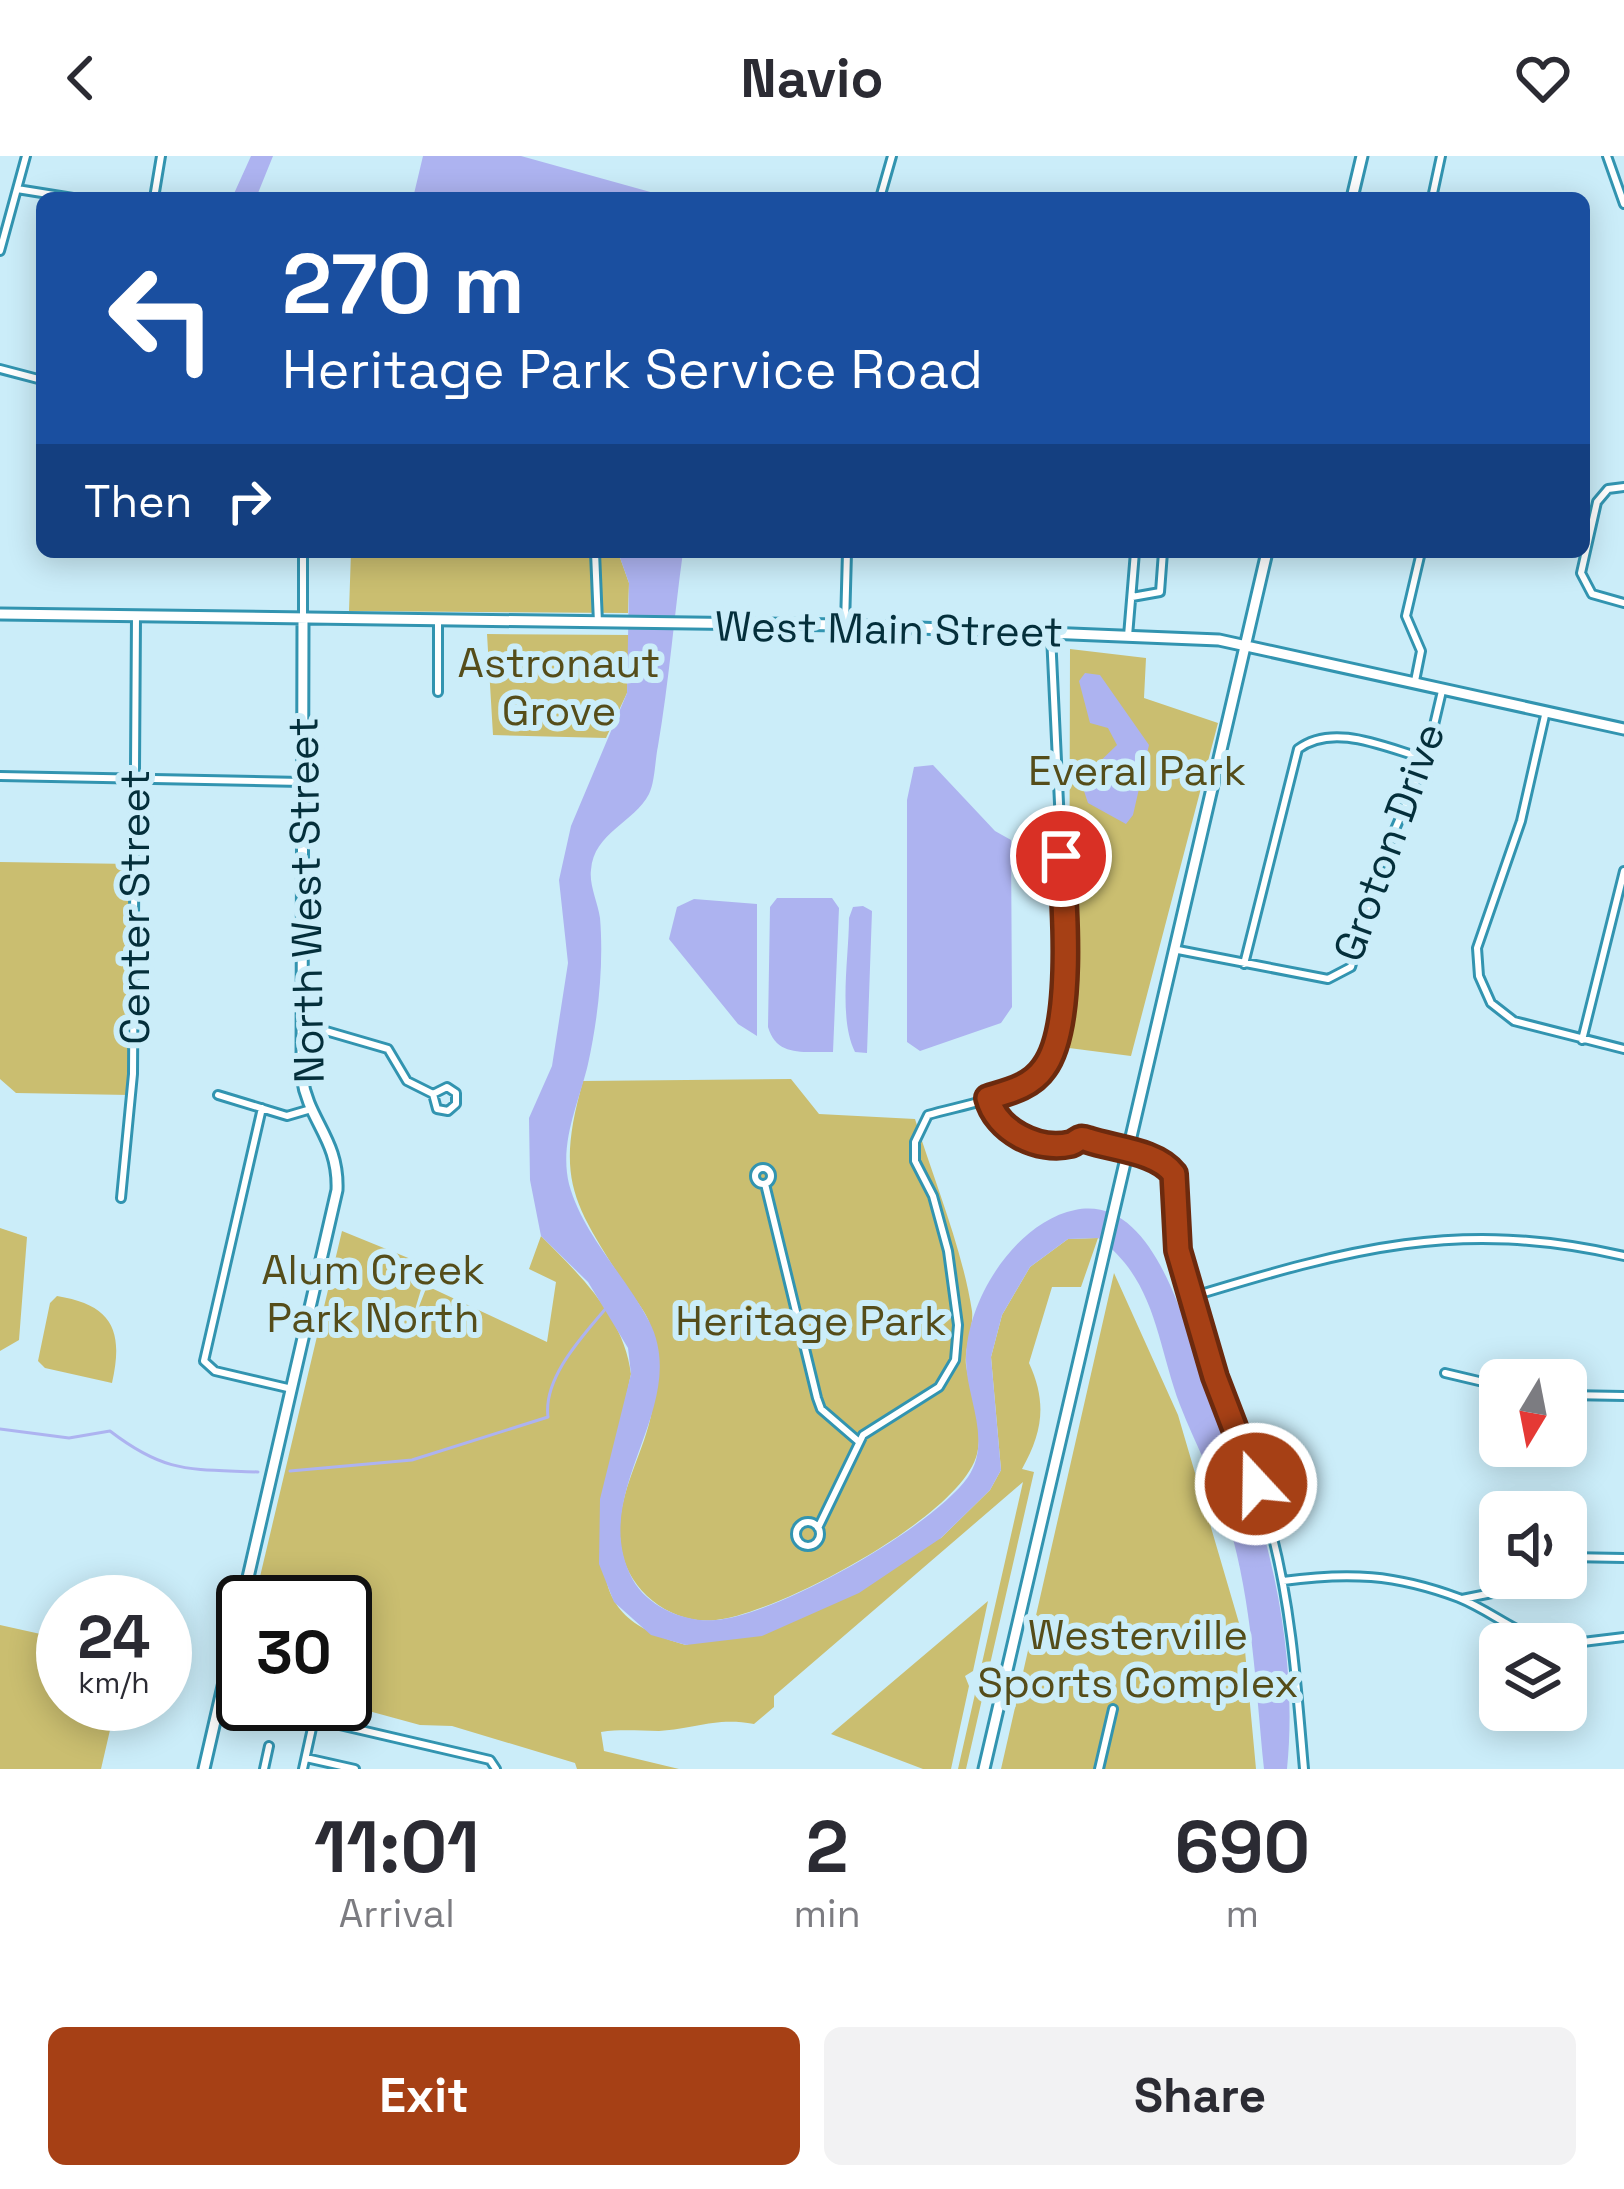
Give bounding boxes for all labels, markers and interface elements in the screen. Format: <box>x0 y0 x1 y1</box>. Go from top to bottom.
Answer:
text: Navio <box>741 44 883 113</box>
icon: back <box>48 45 114 111</box>
icon: heart <box>1510 45 1576 111</box>
text: 270 m <box>282 230 525 338</box>
icon: left <box>84 240 240 396</box>
text: Heritage Park Service Road <box>282 335 983 404</box>
icon: right <box>216 468 282 534</box>
text: Then <box>84 473 192 530</box>
street label: West Main Street <box>714 599 1064 659</box>
park label: Astronaut Grove <box>458 636 660 737</box>
street label: North West Street <box>276 716 336 1084</box>
street label: Groton Drive <box>1321 716 1457 968</box>
park label: Everal Park <box>1028 744 1246 797</box>
street label: Center Street <box>108 769 161 1045</box>
pin <box>1010 805 1112 907</box>
icon: arrive <box>1028 823 1094 889</box>
park label: Alum Creek Park North <box>261 1243 485 1344</box>
park label: Heritage Park <box>675 1294 947 1347</box>
north arrow <box>1479 1359 1587 1467</box>
map controls <box>1479 1359 1587 1731</box>
position arrow <box>1193 1421 1319 1547</box>
button: sound <box>1479 1491 1587 1599</box>
speed limit sign: 30 <box>216 1575 372 1731</box>
text: 24 <box>78 1599 150 1676</box>
park label: Westerville Sports Complex <box>977 1608 1299 1709</box>
button: layers <box>1479 1623 1587 1731</box>
text: km/h <box>78 1663 150 1702</box>
text: 11:01 <box>314 1801 480 1893</box>
text: 2 <box>806 1801 848 1893</box>
text: 690 <box>1174 1801 1310 1893</box>
text: Arrival <box>339 1889 455 1938</box>
text: min <box>794 1889 861 1938</box>
text: m <box>1225 1889 1259 1938</box>
button: Exit <box>48 2027 800 2165</box>
button: Share <box>824 2027 1576 2165</box>

